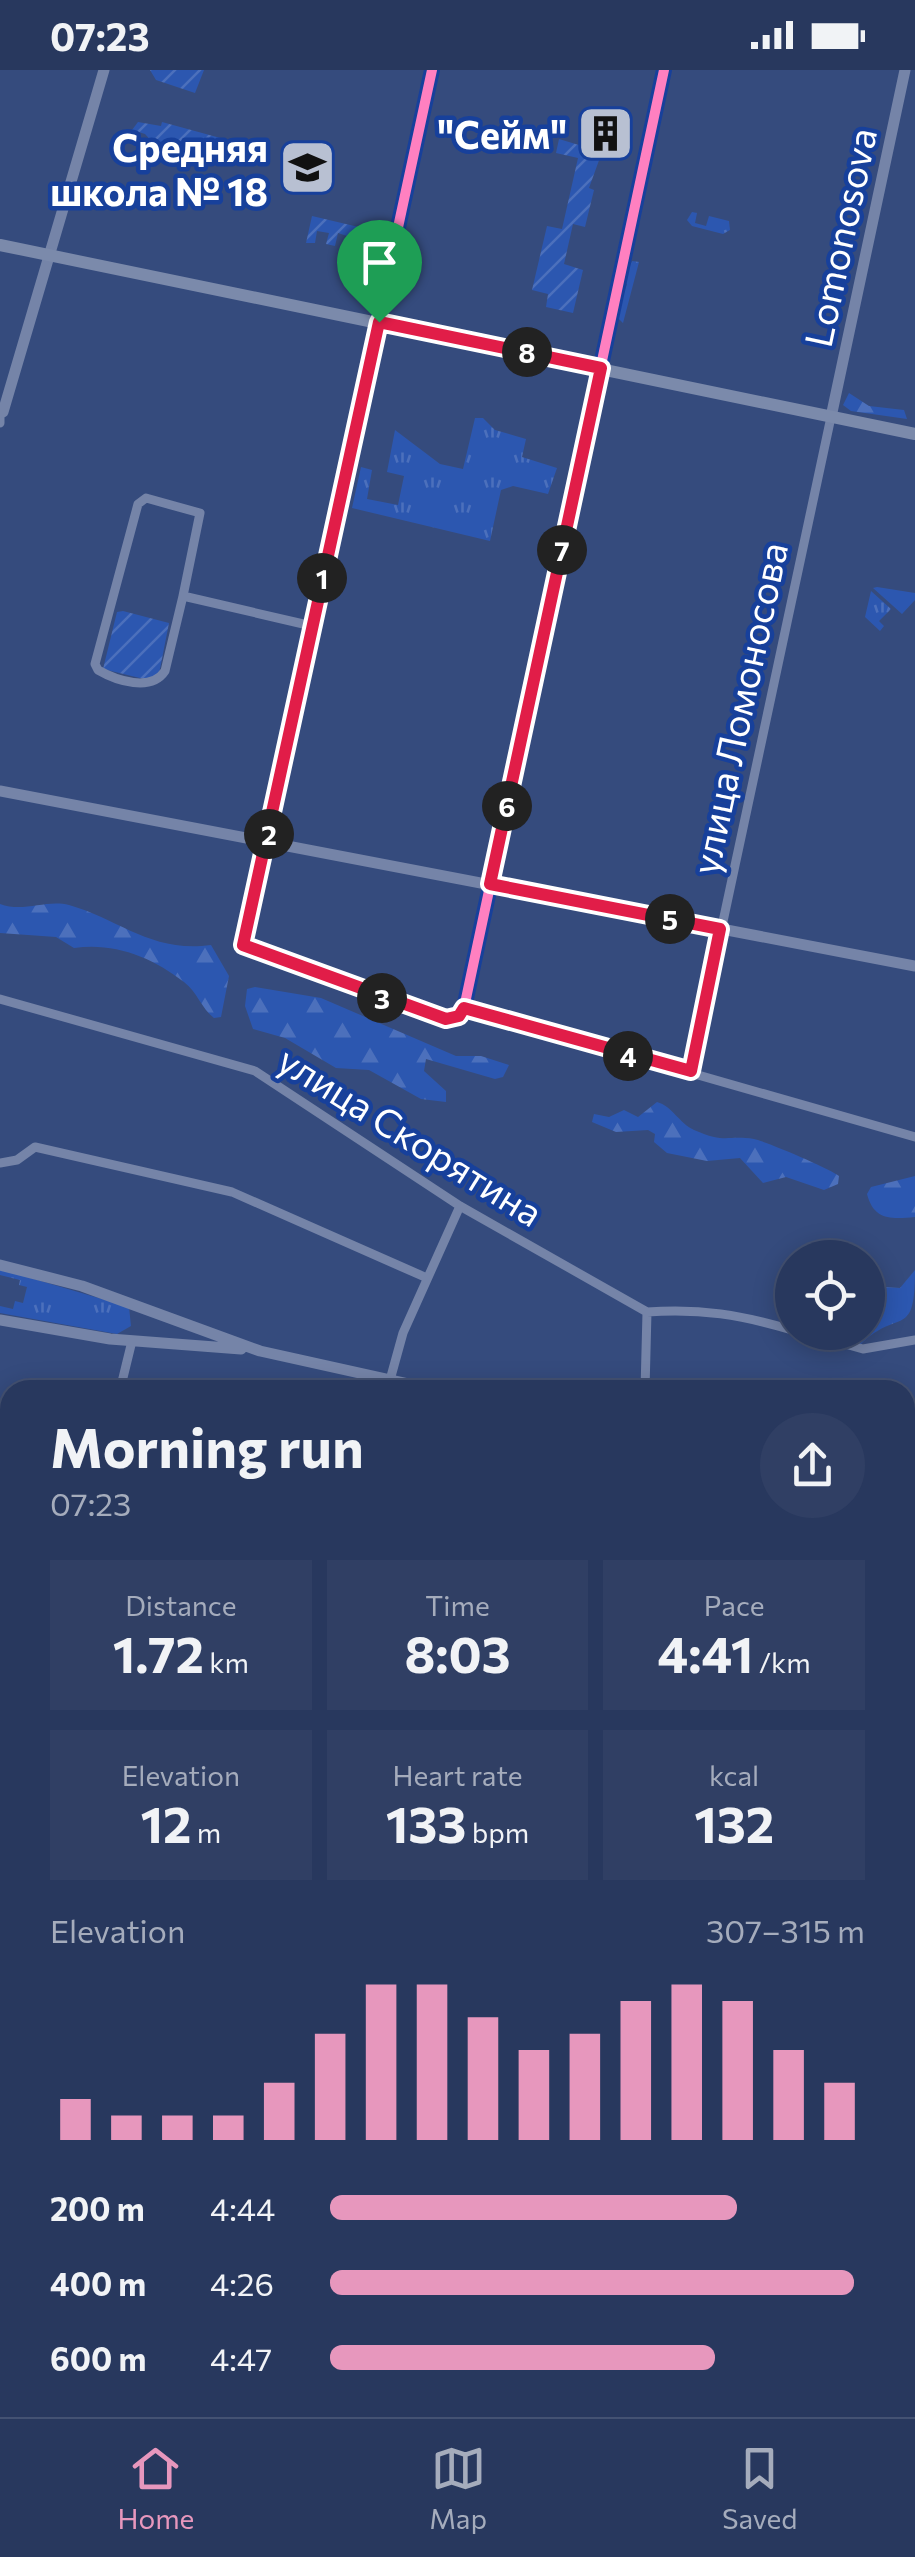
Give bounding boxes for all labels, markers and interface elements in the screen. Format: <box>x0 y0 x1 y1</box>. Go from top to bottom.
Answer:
text: 07:23 <box>50 12 150 59</box>
building icon: "Сейм" <box>576 103 636 163</box>
place label: "Сейм" <box>438 110 567 157</box>
place label: Средняя школа № 18 <box>50 123 268 214</box>
street label: Lomonosova <box>793 123 885 351</box>
school or university icon: Средняя школа № 18 <box>277 138 337 198</box>
pin <box>337 220 422 323</box>
icon: arrive <box>352 235 407 290</box>
pin: 8 <box>502 327 552 377</box>
text: 8 <box>518 335 536 369</box>
pin: 7 <box>537 525 587 575</box>
text: 7 <box>554 533 570 567</box>
street label: улица Ломоносова <box>680 538 796 878</box>
pin: 1 <box>297 553 347 603</box>
text: 1 <box>316 561 328 595</box>
pin: 6 <box>482 781 532 831</box>
text: 6 <box>498 789 516 823</box>
pin: 2 <box>244 809 294 859</box>
text: 2 <box>261 817 277 851</box>
pin: 5 <box>645 894 695 944</box>
text: 5 <box>662 902 678 936</box>
pin: 3 <box>357 973 407 1023</box>
text: 3 <box>374 981 390 1015</box>
pin: 4 <box>603 1031 653 1081</box>
street label: улица Скорятина <box>270 1035 552 1235</box>
text: 4 <box>619 1039 637 1073</box>
map controls <box>775 1240 885 1350</box>
button: locate <box>775 1240 885 1350</box>
text: Morning run <box>50 1412 364 1479</box>
button: share <box>760 1413 865 1518</box>
text: 07:23 <box>50 1483 131 1523</box>
text: Distance <box>125 1588 236 1622</box>
text: Time <box>425 1588 490 1622</box>
text: Pace <box>704 1588 765 1622</box>
text: 1.72 <box>113 1622 204 1683</box>
text: 8:03 <box>404 1622 511 1683</box>
text: 4:41 <box>658 1622 753 1683</box>
text: km <box>204 1645 249 1679</box>
text: /km <box>753 1645 811 1679</box>
text: Elevation <box>122 1758 240 1792</box>
text: Heart rate <box>392 1758 523 1792</box>
text: kcal <box>709 1758 759 1792</box>
text: 12 <box>140 1792 191 1853</box>
text: 133 <box>386 1792 466 1853</box>
text: 132 <box>694 1792 774 1853</box>
text: m <box>191 1815 221 1849</box>
text: bpm <box>466 1815 529 1849</box>
text: Elevation <box>50 1910 185 1950</box>
text: 307–315 m <box>706 1910 865 1950</box>
text: 200 m <box>50 2188 145 2228</box>
text: 4:44 <box>210 2188 275 2228</box>
text: 400 m <box>50 2263 146 2303</box>
text: 4:26 <box>210 2263 274 2303</box>
text: 600 m <box>50 2338 146 2378</box>
text: 4:47 <box>210 2338 272 2378</box>
tab: Home <box>117 2441 194 2535</box>
tab: Map <box>429 2441 487 2535</box>
tab: Saved <box>722 2441 798 2535</box>

